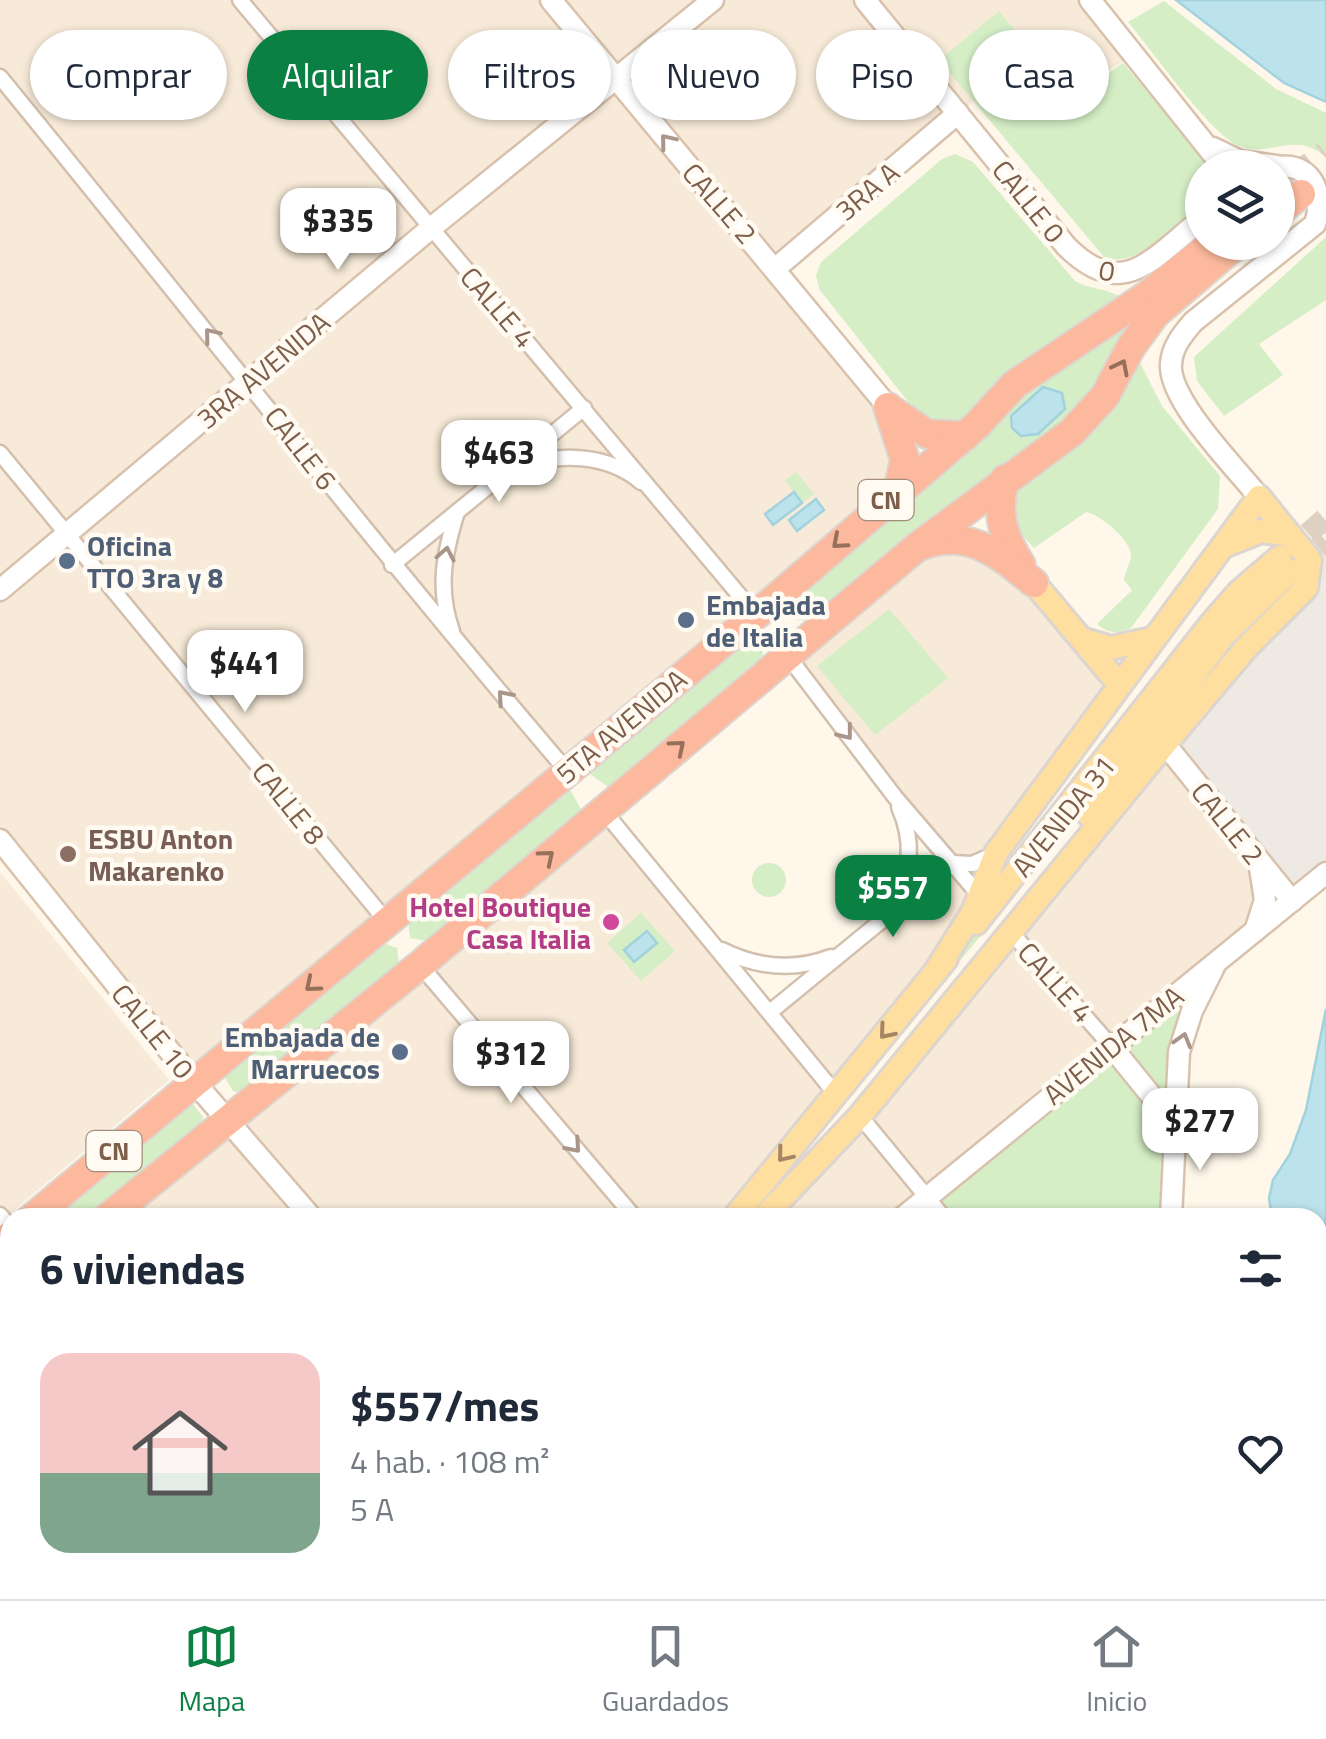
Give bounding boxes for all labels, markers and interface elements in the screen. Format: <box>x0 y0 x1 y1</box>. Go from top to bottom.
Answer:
chip: Comprar <box>30 30 227 120</box>
chip: Alquilar <box>247 30 428 120</box>
chip: Filtros <box>448 30 611 120</box>
chip: Nuevo <box>631 30 796 120</box>
chip: Piso <box>816 30 949 120</box>
chip: Casa <box>969 30 1109 120</box>
one-way arrow <box>661 134 679 152</box>
street label: CALLE 0 <box>982 150 1076 252</box>
map controls <box>1185 150 1295 260</box>
button: layers <box>1185 150 1295 260</box>
street label: 3RA A <box>825 151 909 231</box>
street label: CALLE 2 <box>672 153 768 253</box>
pin: $335 <box>279 188 397 273</box>
text: $335 <box>302 196 374 244</box>
street label: 0 <box>1096 247 1118 293</box>
street label: CALLE 4 <box>450 257 546 357</box>
street label: 3RA AVENIDA <box>187 301 340 439</box>
one-way arrow <box>205 329 223 347</box>
one-way arrow <box>1109 359 1128 377</box>
street label: CALLE 6 <box>254 397 348 499</box>
pin: $463 <box>440 420 558 505</box>
text: $463 <box>463 428 535 476</box>
road number: CN <box>858 480 914 520</box>
place label: Oficina TTO 3ra y 8 <box>87 524 223 599</box>
one-way arrow <box>832 531 851 549</box>
one-way arrow <box>435 546 456 562</box>
marker: Oficina TTO 3ra y 8 <box>56 550 78 572</box>
place label: Embajada de Italia <box>706 583 826 658</box>
marker: Embajada de Italia <box>675 609 697 631</box>
pin: $441 <box>186 630 304 715</box>
text: $441 <box>209 638 281 686</box>
street label: 5TA AVENIDA <box>546 658 696 794</box>
one-way arrow <box>498 690 516 708</box>
one-way arrow <box>834 722 852 740</box>
one-way arrow <box>666 741 684 759</box>
street label: AVENIDA 31 <box>1001 746 1125 886</box>
street label: CALLE 8 <box>242 752 336 854</box>
street label: CALLE 2 <box>1181 772 1275 874</box>
place label: ESBU Anton Makarenko <box>88 817 233 892</box>
marker: ESBU Anton Makarenko <box>57 843 79 865</box>
one-way arrow <box>536 851 554 869</box>
pin: $557 <box>834 855 952 940</box>
text: $557 <box>857 863 929 911</box>
place label: Hotel Boutique Casa Italia <box>409 885 591 960</box>
marker: Hotel Boutique Casa Italia <box>600 911 622 933</box>
street label: CALLE 4 <box>1008 932 1104 1032</box>
one-way arrow <box>306 973 324 991</box>
street label: CALLE 10 <box>101 974 205 1088</box>
street label: AVENIDA 7MA <box>1033 975 1193 1115</box>
place label: Embajada de Marruecos <box>224 1015 380 1090</box>
one-way arrow <box>880 1020 898 1038</box>
pin: $312 <box>452 1021 570 1106</box>
text: $312 <box>475 1029 547 1077</box>
one-way arrow <box>1171 1032 1192 1049</box>
marker: Embajada de Marruecos <box>389 1041 411 1063</box>
pin: $277 <box>1141 1088 1259 1173</box>
text: $277 <box>1164 1096 1236 1144</box>
road number: CN <box>86 1131 142 1171</box>
one-way arrow <box>562 1135 580 1153</box>
one-way arrow <box>778 1143 796 1161</box>
text: 6 viviendas <box>40 1236 245 1300</box>
icon: filters <box>1233 1241 1288 1296</box>
text: $557/mes <box>350 1373 539 1437</box>
icon: home <box>120 1393 240 1513</box>
icon: heart <box>1233 1426 1288 1481</box>
text: 4 hab. · 108 m² <box>350 1437 549 1485</box>
text: 5 A <box>350 1485 394 1533</box>
tab: Mapa <box>179 1619 245 1722</box>
tab: Guardados <box>602 1619 729 1722</box>
tab: Inicio <box>1086 1619 1147 1722</box>

